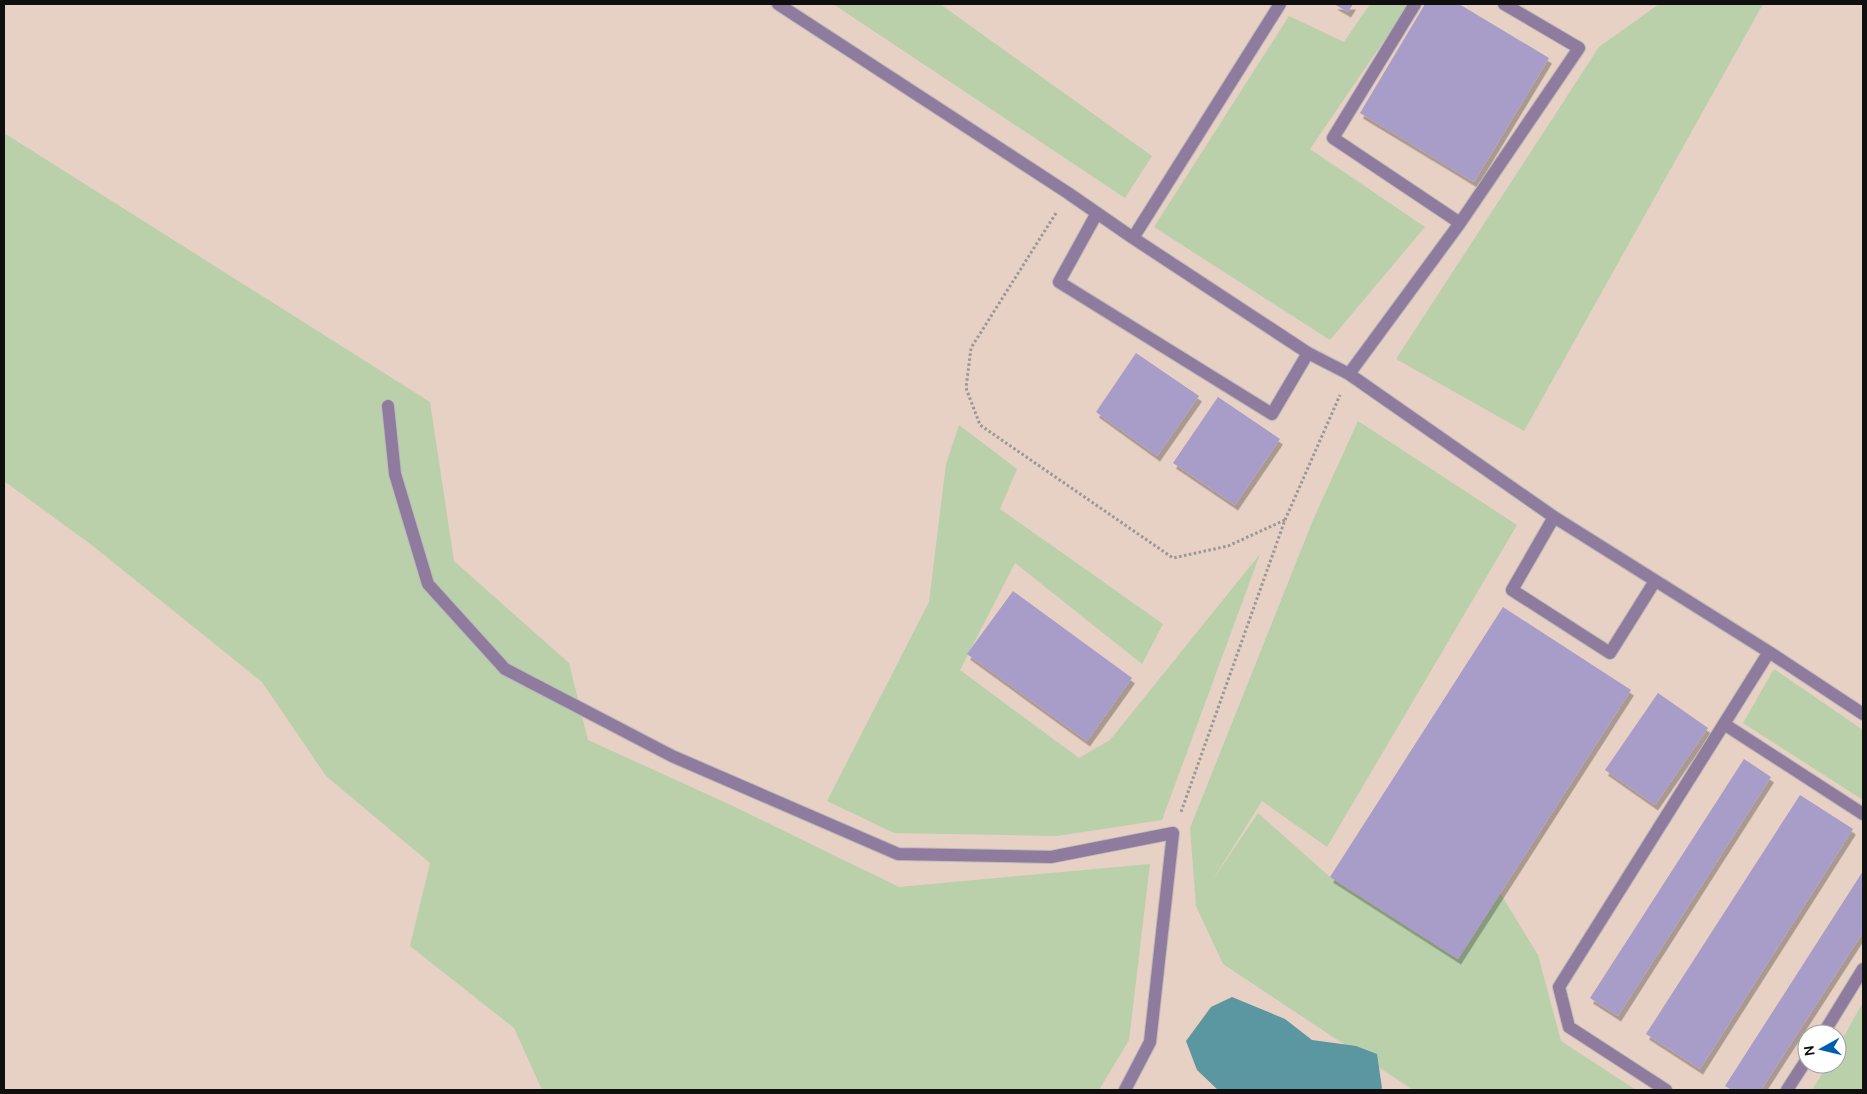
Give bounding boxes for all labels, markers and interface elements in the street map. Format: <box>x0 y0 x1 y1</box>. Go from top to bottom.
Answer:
north arrow <box>1797 1024 1847 1074</box>
text: N <box>1800 1045 1818 1057</box>

